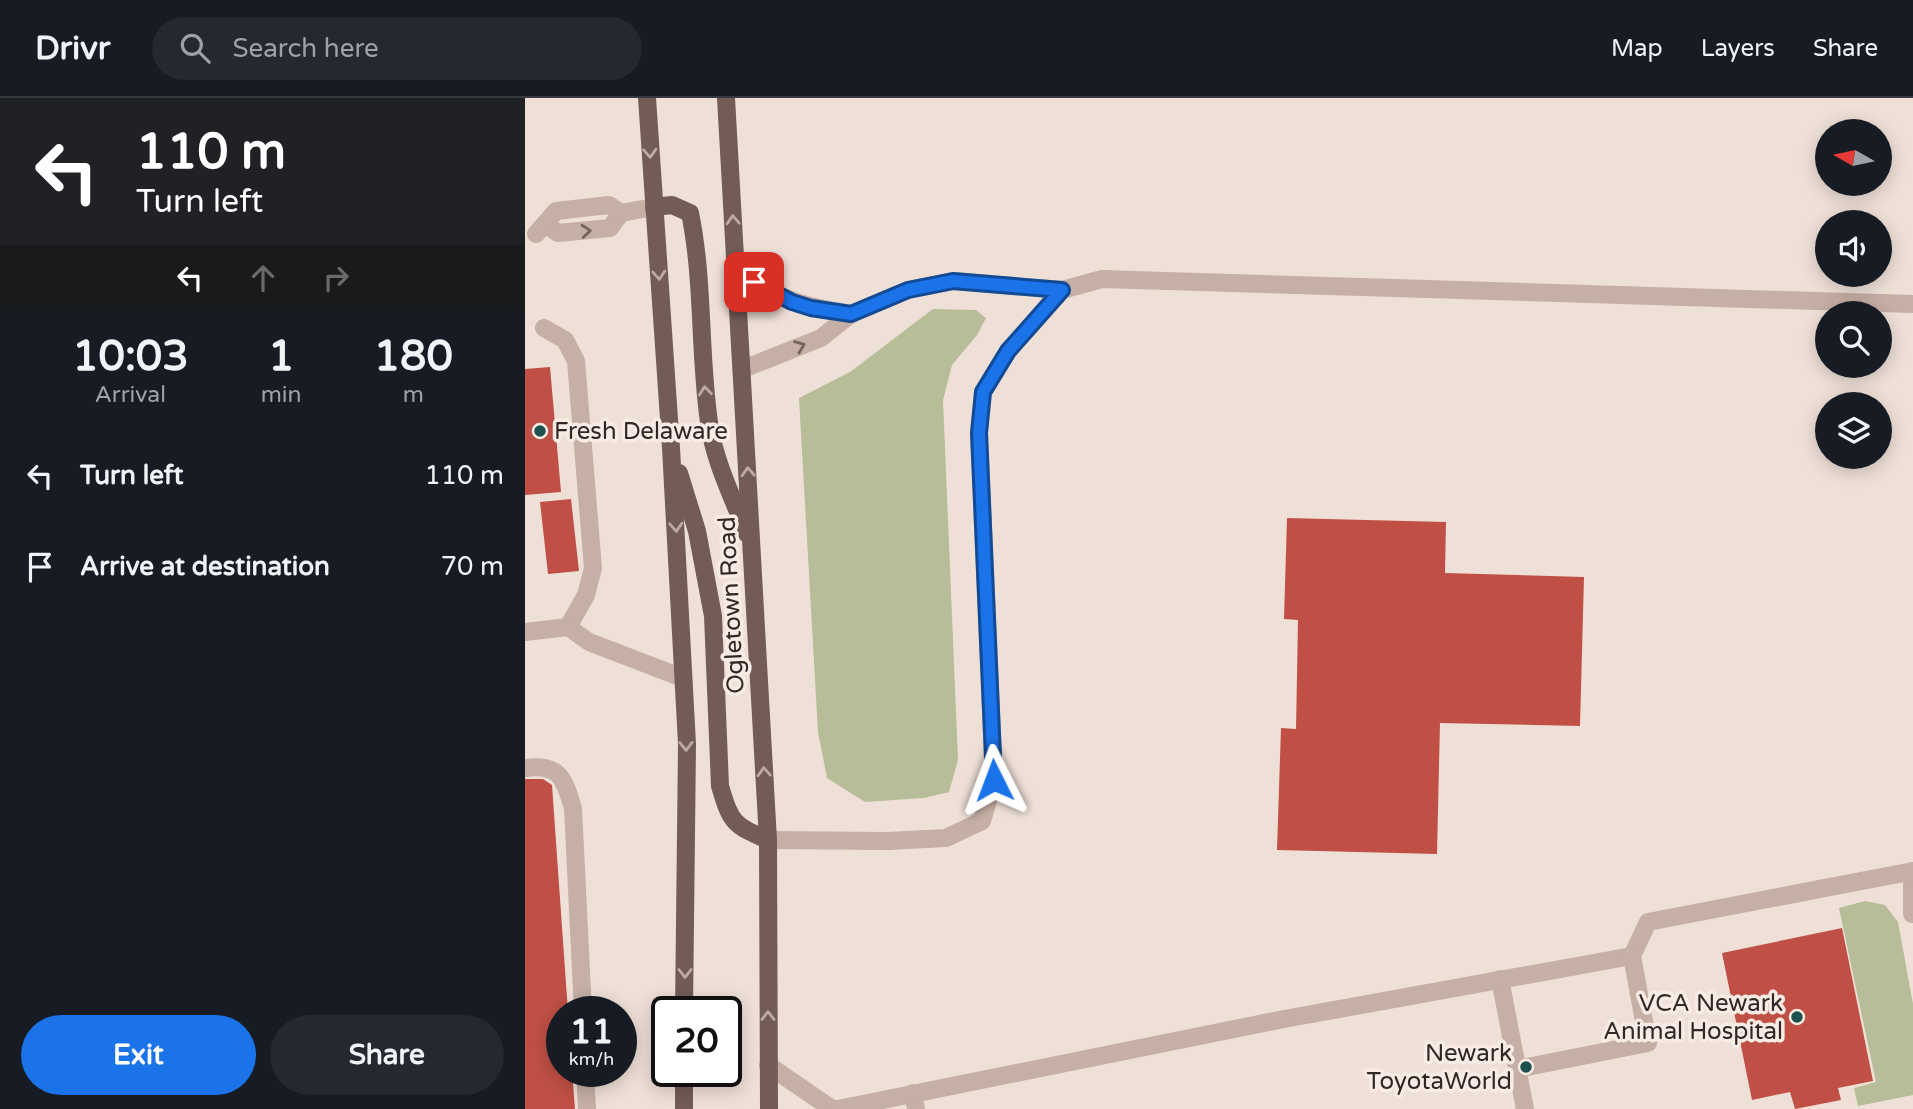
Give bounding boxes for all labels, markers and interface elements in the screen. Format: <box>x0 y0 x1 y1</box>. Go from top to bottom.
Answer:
search box <box>152 17 642 80</box>
text: Drivr <box>35 29 110 68</box>
icon: search <box>176 29 214 67</box>
text: Search here <box>232 33 379 64</box>
text: Map <box>1611 34 1663 63</box>
text: Layers <box>1701 34 1775 63</box>
text: Share <box>1813 34 1878 63</box>
north arrow <box>1815 119 1892 196</box>
map controls <box>1815 119 1892 469</box>
text: 110 m <box>136 123 286 182</box>
icon: left <box>21 126 112 217</box>
one-way arrow <box>642 147 657 158</box>
text: Turn left <box>136 183 263 221</box>
button: sound <box>1815 210 1892 287</box>
one-way arrow <box>726 214 741 225</box>
one-way arrow <box>580 223 591 238</box>
pin <box>724 252 784 312</box>
icon: left <box>171 259 209 297</box>
icon: ahead <box>244 259 282 297</box>
icon: right <box>317 259 355 297</box>
icon: arrive <box>735 263 773 301</box>
one-way arrow <box>651 270 666 281</box>
button: search <box>1815 301 1892 378</box>
text: 10:03 <box>72 331 189 382</box>
text: 1 <box>268 331 294 382</box>
text: 180 <box>374 331 453 382</box>
one-way arrow <box>793 340 805 354</box>
text: Arrival <box>95 381 166 409</box>
text: min <box>261 381 302 409</box>
text: m <box>403 381 424 409</box>
one-way arrow <box>698 385 713 397</box>
button: layers <box>1815 392 1892 469</box>
place label: Fresh Delaware <box>554 417 728 446</box>
marker: Fresh Delaware <box>532 423 548 439</box>
icon: left <box>21 457 59 495</box>
text: Turn left <box>80 460 183 491</box>
text: 110 m <box>424 460 504 491</box>
one-way arrow <box>741 466 756 477</box>
street label: Ogletown Road <box>712 516 751 694</box>
one-way arrow <box>668 522 683 533</box>
icon: arrive <box>21 548 59 586</box>
text: Arrive at destination <box>80 551 330 582</box>
text: 70 m <box>441 551 504 582</box>
one-way arrow <box>679 740 694 751</box>
position arrow <box>957 743 1031 817</box>
one-way arrow <box>757 766 772 777</box>
one-way arrow <box>677 968 692 979</box>
place label: VCA Newark Animal Hospital <box>1603 989 1783 1046</box>
speed limit sign: 20 <box>651 996 742 1087</box>
marker: VCA Newark Animal Hospital <box>1789 1009 1805 1025</box>
text: 11 <box>570 1011 613 1053</box>
one-way arrow <box>760 1011 776 1021</box>
button: Exit <box>21 1015 256 1095</box>
button: Share <box>270 1015 504 1095</box>
place label: Newark ToyotaWorld <box>1367 1039 1512 1096</box>
text: km/h <box>569 1048 614 1070</box>
marker: Newark ToyotaWorld <box>1518 1059 1534 1075</box>

